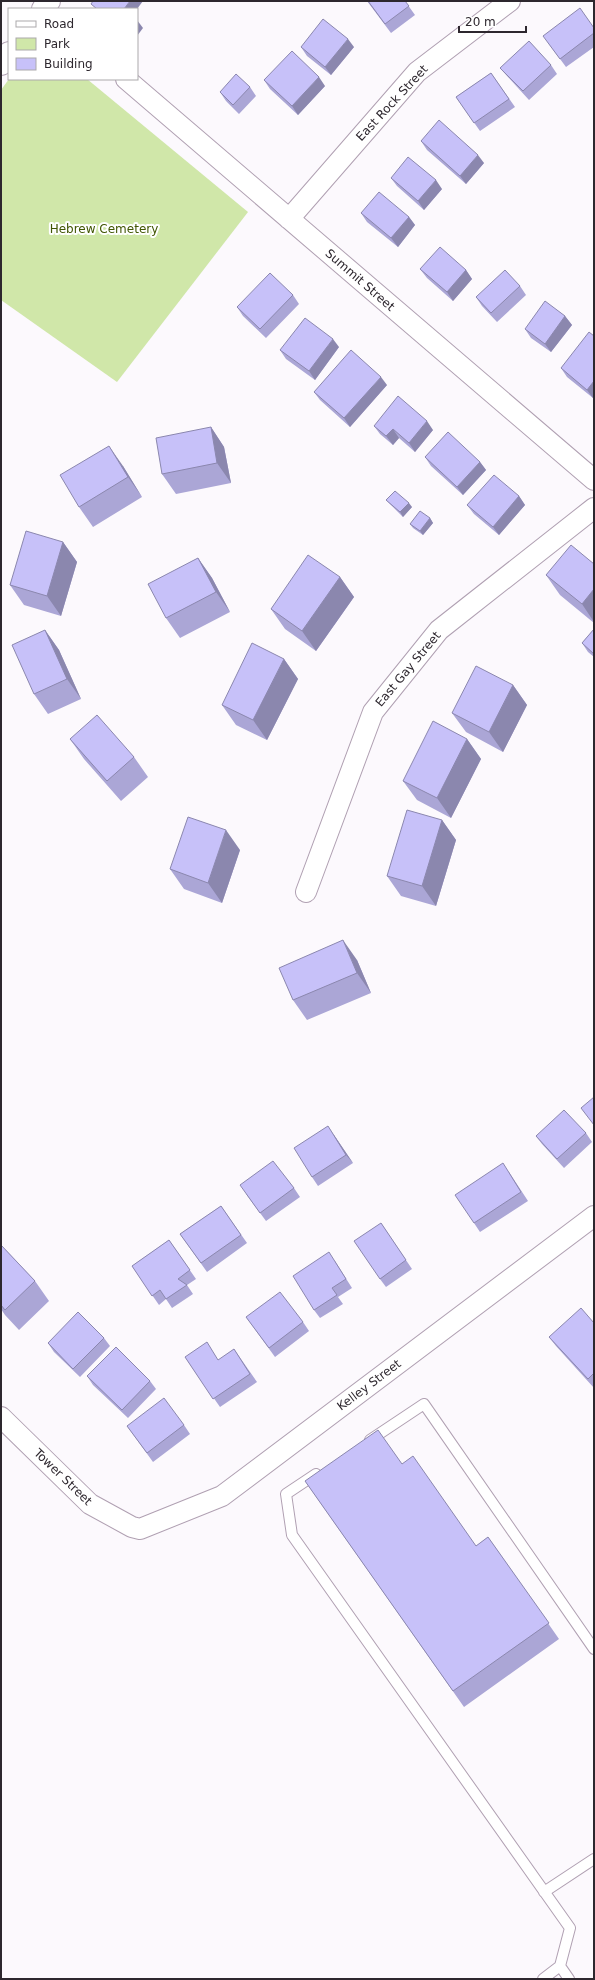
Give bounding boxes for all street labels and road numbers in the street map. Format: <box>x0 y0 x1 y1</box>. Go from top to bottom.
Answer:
street label: East Rock Street <box>353 62 431 144</box>
street label: Summit Street <box>323 246 398 314</box>
street label: East Gay Street <box>373 628 444 709</box>
street label: Kelley Street <box>334 1356 404 1413</box>
street label: Tower Street <box>30 1445 95 1508</box>

